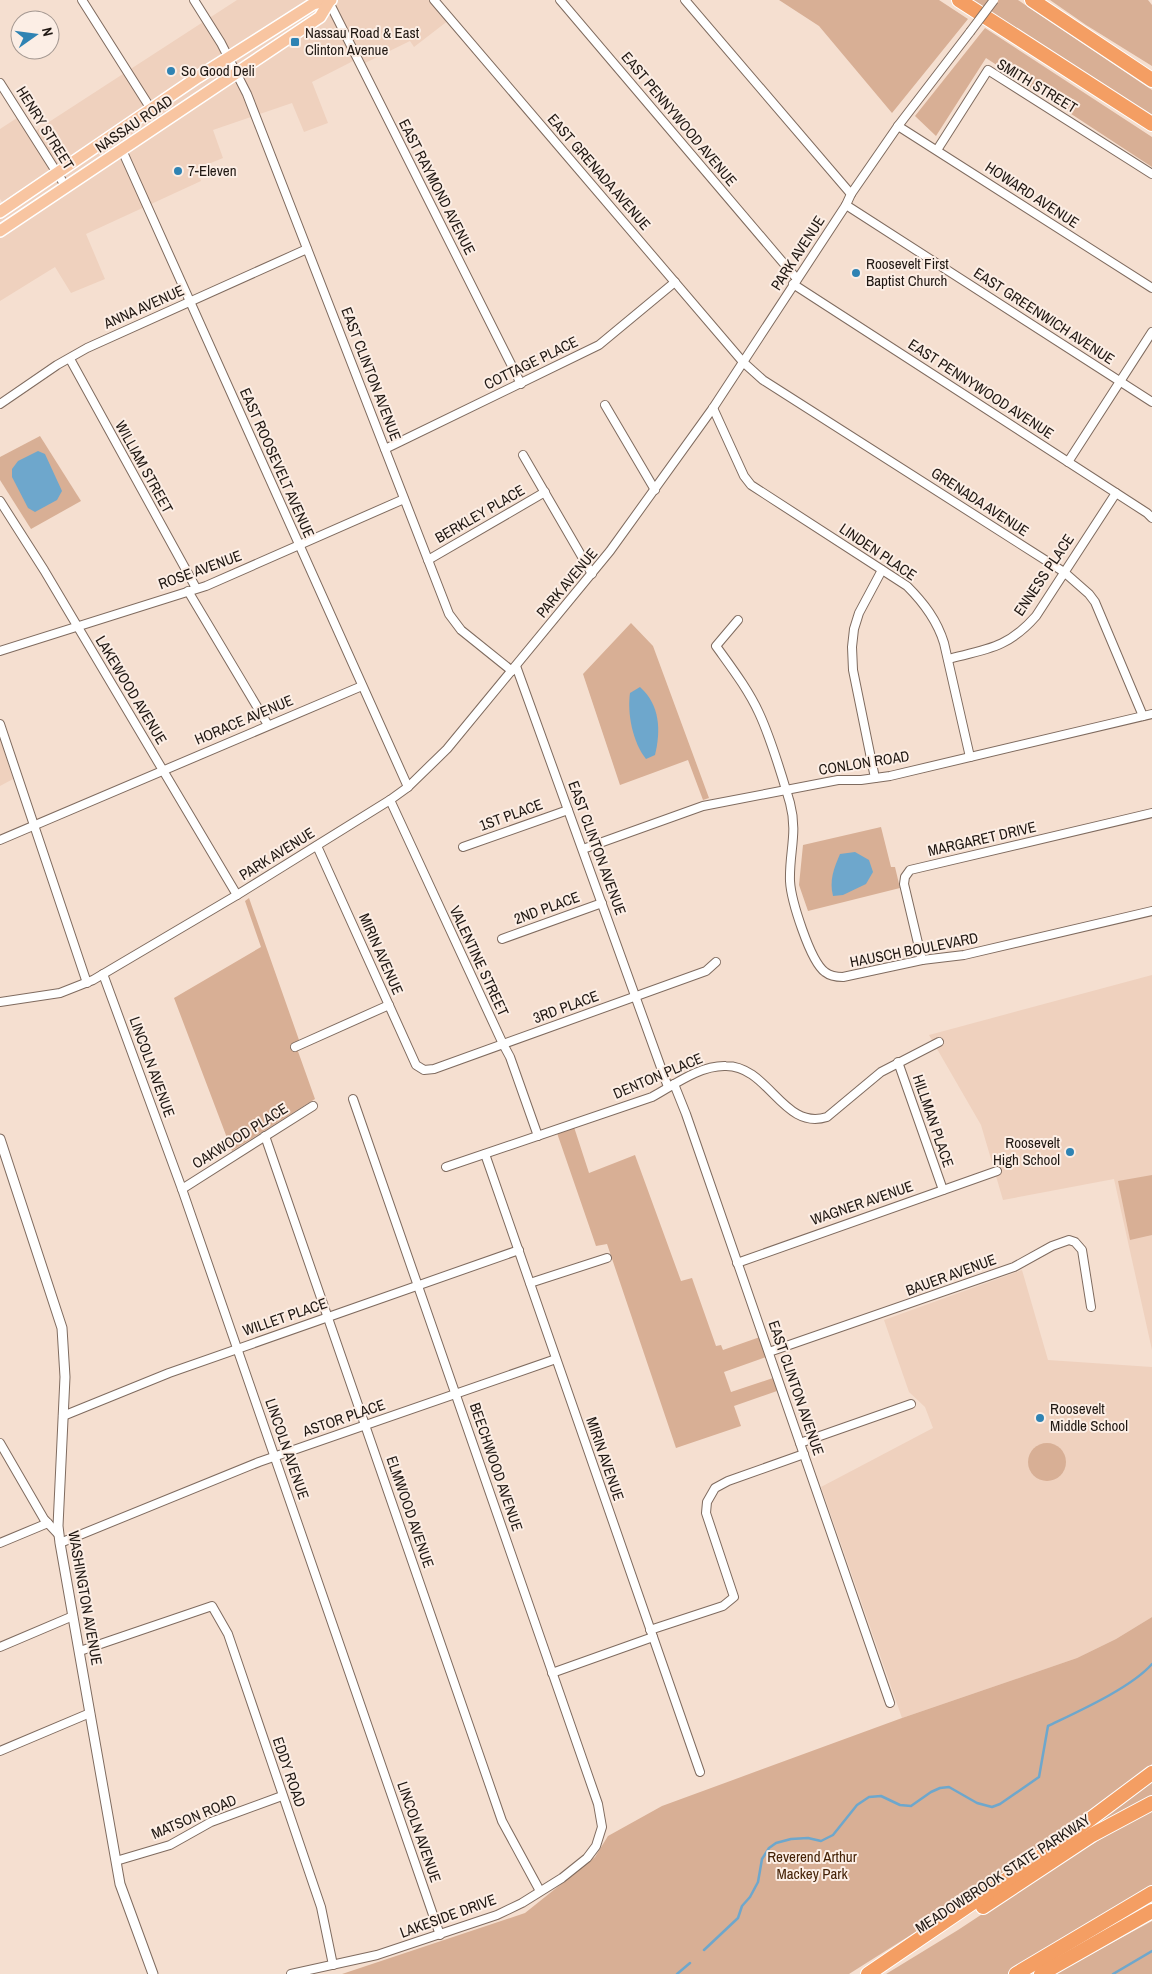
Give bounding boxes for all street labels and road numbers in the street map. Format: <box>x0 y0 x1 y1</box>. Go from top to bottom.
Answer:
street label: EAST PENNYWOOD AVENUE <box>617 47 742 190</box>
street label: SMITH STREET <box>993 53 1082 118</box>
street label: HENRY STREET <box>11 82 80 174</box>
street label: NASSAU ROAD <box>91 90 177 157</box>
street label: EAST GRENADA AVENUE <box>543 109 656 234</box>
street label: EAST RAYMOND AVENUE <box>394 115 481 258</box>
street label: HOWARD AVENUE <box>981 156 1083 233</box>
street label: PARK AVENUE <box>766 211 830 294</box>
street label: EAST GREENWICH AVENUE <box>970 262 1119 369</box>
street label: ANNA AVENUE <box>99 279 187 334</box>
street label: EAST CLINTON AVENUE <box>336 304 407 444</box>
street label: COTTAGE PLACE <box>480 331 581 394</box>
street label: EAST PENNYWOOD AVENUE <box>904 334 1058 444</box>
street label: EAST ROOSEVELT AVENUE <box>235 385 320 541</box>
street label: WILLIAM STREET <box>110 417 179 517</box>
street label: GRENADA AVENUE <box>927 462 1033 541</box>
street label: BERKLEY PLACE <box>431 479 528 548</box>
street label: LINDEN PLACE <box>836 518 921 585</box>
street label: ENNESS PLACE <box>1009 530 1079 620</box>
street label: PARK AVENUE <box>531 543 602 622</box>
street label: ROSE AVENUE <box>155 545 244 594</box>
street label: LAKEWOOD AVENUE <box>91 631 172 748</box>
street label: HORACE AVENUE <box>191 689 296 750</box>
street label: CONLON ROAD <box>817 745 911 780</box>
street label: EAST CLINTON AVENUE <box>563 778 632 918</box>
street label: 1ST PLACE <box>476 793 545 836</box>
street label: MARGARET DRIVE <box>926 816 1038 861</box>
street label: PARK AVENUE <box>235 822 318 885</box>
street label: 2ND PLACE <box>511 886 583 929</box>
street label: VALENTINE STREET <box>445 902 514 1020</box>
street label: MIRIN AVENUE <box>354 910 409 998</box>
street label: HAUSCH BOULEVARD <box>848 927 980 972</box>
street label: 3RD PLACE <box>530 985 602 1028</box>
street label: LINCOLN AVENUE <box>125 1014 180 1120</box>
street label: DENTON PLACE <box>610 1047 706 1104</box>
street label: HILLMAN PLACE <box>908 1072 959 1170</box>
street label: OAKWOOD PLACE <box>188 1098 292 1173</box>
street label: WAGNER AVENUE <box>808 1175 916 1230</box>
street label: BAUER AVENUE <box>903 1248 999 1301</box>
street label: WILLET PLACE <box>240 1292 330 1341</box>
street label: EAST CLINTON AVENUE <box>764 1318 829 1458</box>
street label: ASTOR PLACE <box>299 1394 388 1442</box>
street label: LINCOLN AVENUE <box>260 1395 315 1502</box>
street label: BEECHWOOD AVENUE <box>465 1400 528 1534</box>
street label: MIRIN AVENUE <box>581 1414 630 1504</box>
street label: ELMWOOD AVENUE <box>381 1453 440 1571</box>
street label: WASHINGTON AVENUE <box>63 1529 108 1667</box>
street label: EDDY ROAD <box>268 1734 311 1810</box>
street label: LINCOLN AVENUE <box>392 1778 447 1885</box>
street label: MATSON ROAD <box>148 1789 240 1844</box>
street label: MEADOWBROOK STATE PARKWAY <box>911 1808 1095 1938</box>
street label: LAKESIDE DRIVE <box>397 1888 499 1943</box>

